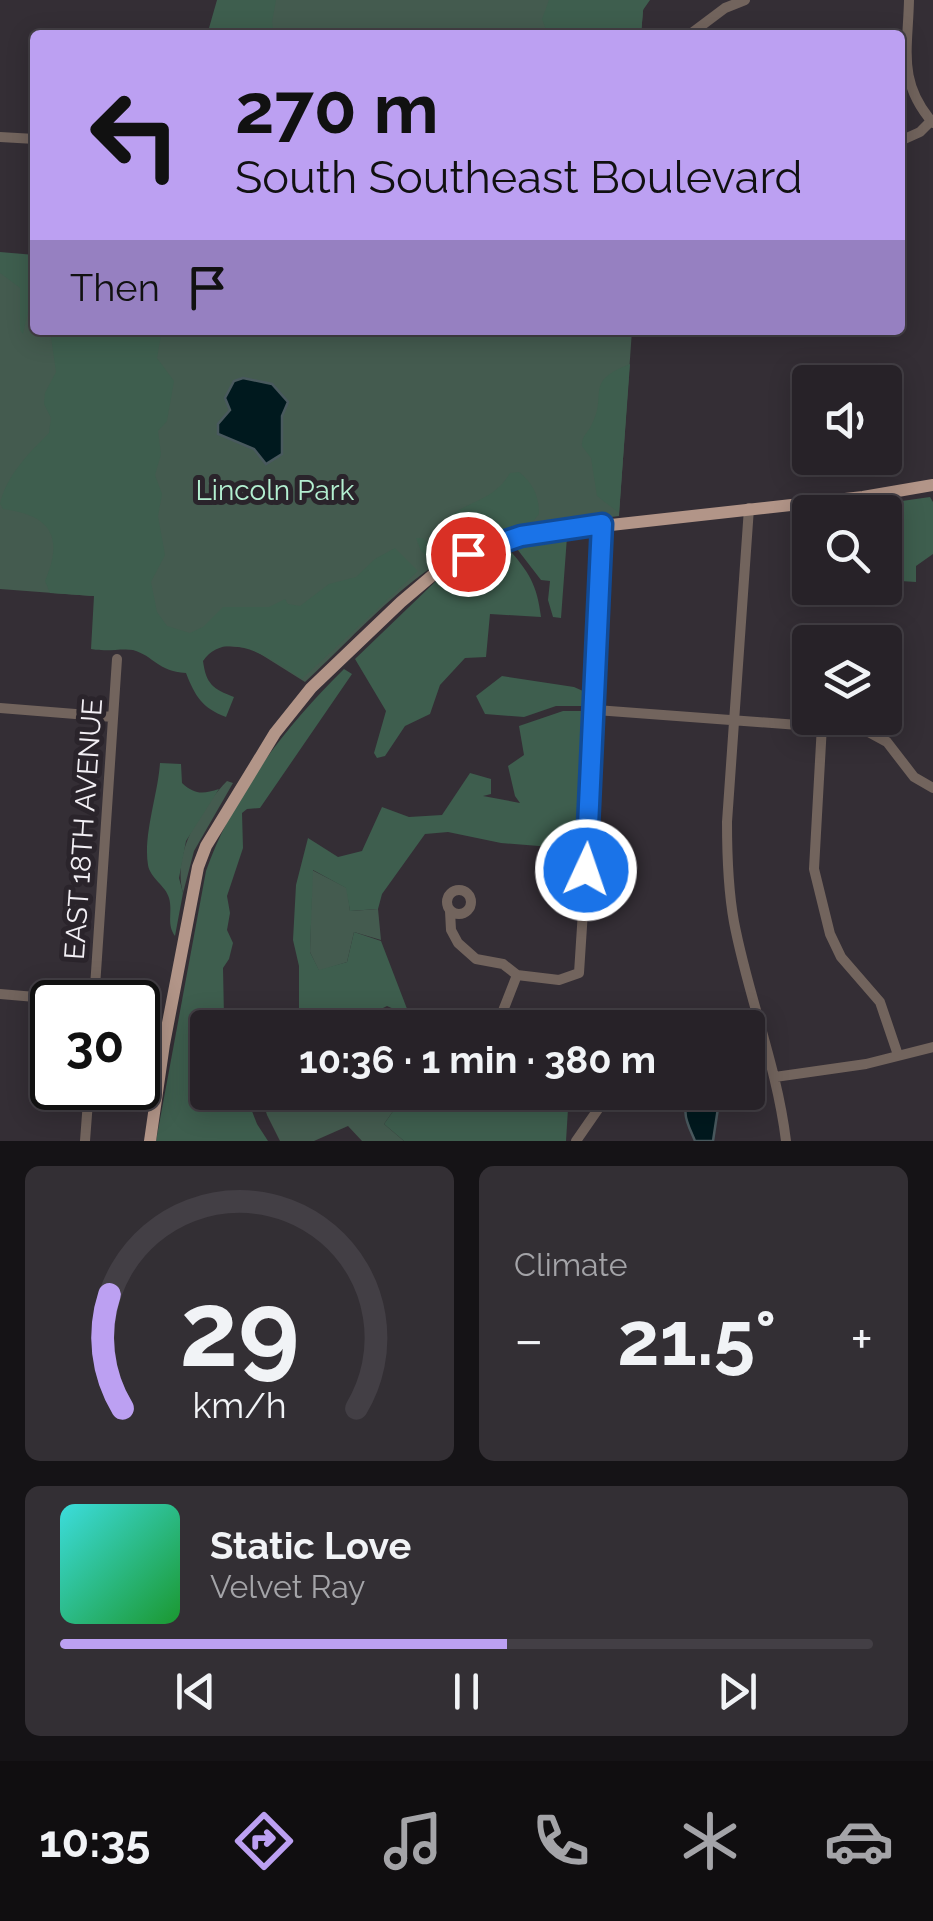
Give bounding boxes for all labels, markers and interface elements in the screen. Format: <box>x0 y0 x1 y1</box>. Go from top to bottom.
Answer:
text: 270 m <box>235 67 439 149</box>
icon: left <box>70 70 200 200</box>
text: South Southeast Boulevard <box>235 151 803 204</box>
icon: arrive <box>180 260 235 315</box>
text: Then <box>70 265 160 310</box>
map controls <box>792 365 902 735</box>
button: sound <box>792 365 902 475</box>
park label: Lincoln Park <box>196 474 355 507</box>
button: search <box>792 495 902 605</box>
pin <box>426 512 511 597</box>
icon: arrive <box>441 527 496 582</box>
button: layers <box>792 625 902 735</box>
street label: EAST 18TH AVENUE <box>58 697 109 961</box>
position arrow <box>534 818 638 922</box>
speed limit sign: 30 <box>30 980 160 1110</box>
text: 10:36 · 1 min · 380 m <box>299 1037 656 1082</box>
text: Climate <box>514 1246 628 1283</box>
text: 29 <box>180 1268 299 1390</box>
text: 21.5° <box>617 1294 776 1383</box>
text: − <box>514 1307 544 1372</box>
text: + <box>850 1307 873 1372</box>
text: km/h <box>192 1384 287 1426</box>
text: Static Love <box>210 1523 411 1568</box>
text: Velvet Ray <box>210 1568 365 1605</box>
icon: previous <box>168 1664 223 1719</box>
icon: pause <box>439 1664 494 1719</box>
icon: next <box>710 1664 765 1719</box>
icon: directions <box>229 1806 299 1876</box>
icon: music <box>378 1806 448 1876</box>
icon: phone <box>526 1806 596 1876</box>
icon: climate <box>675 1806 745 1876</box>
icon: car <box>824 1806 894 1876</box>
text: 10:35 <box>39 1815 150 1868</box>

